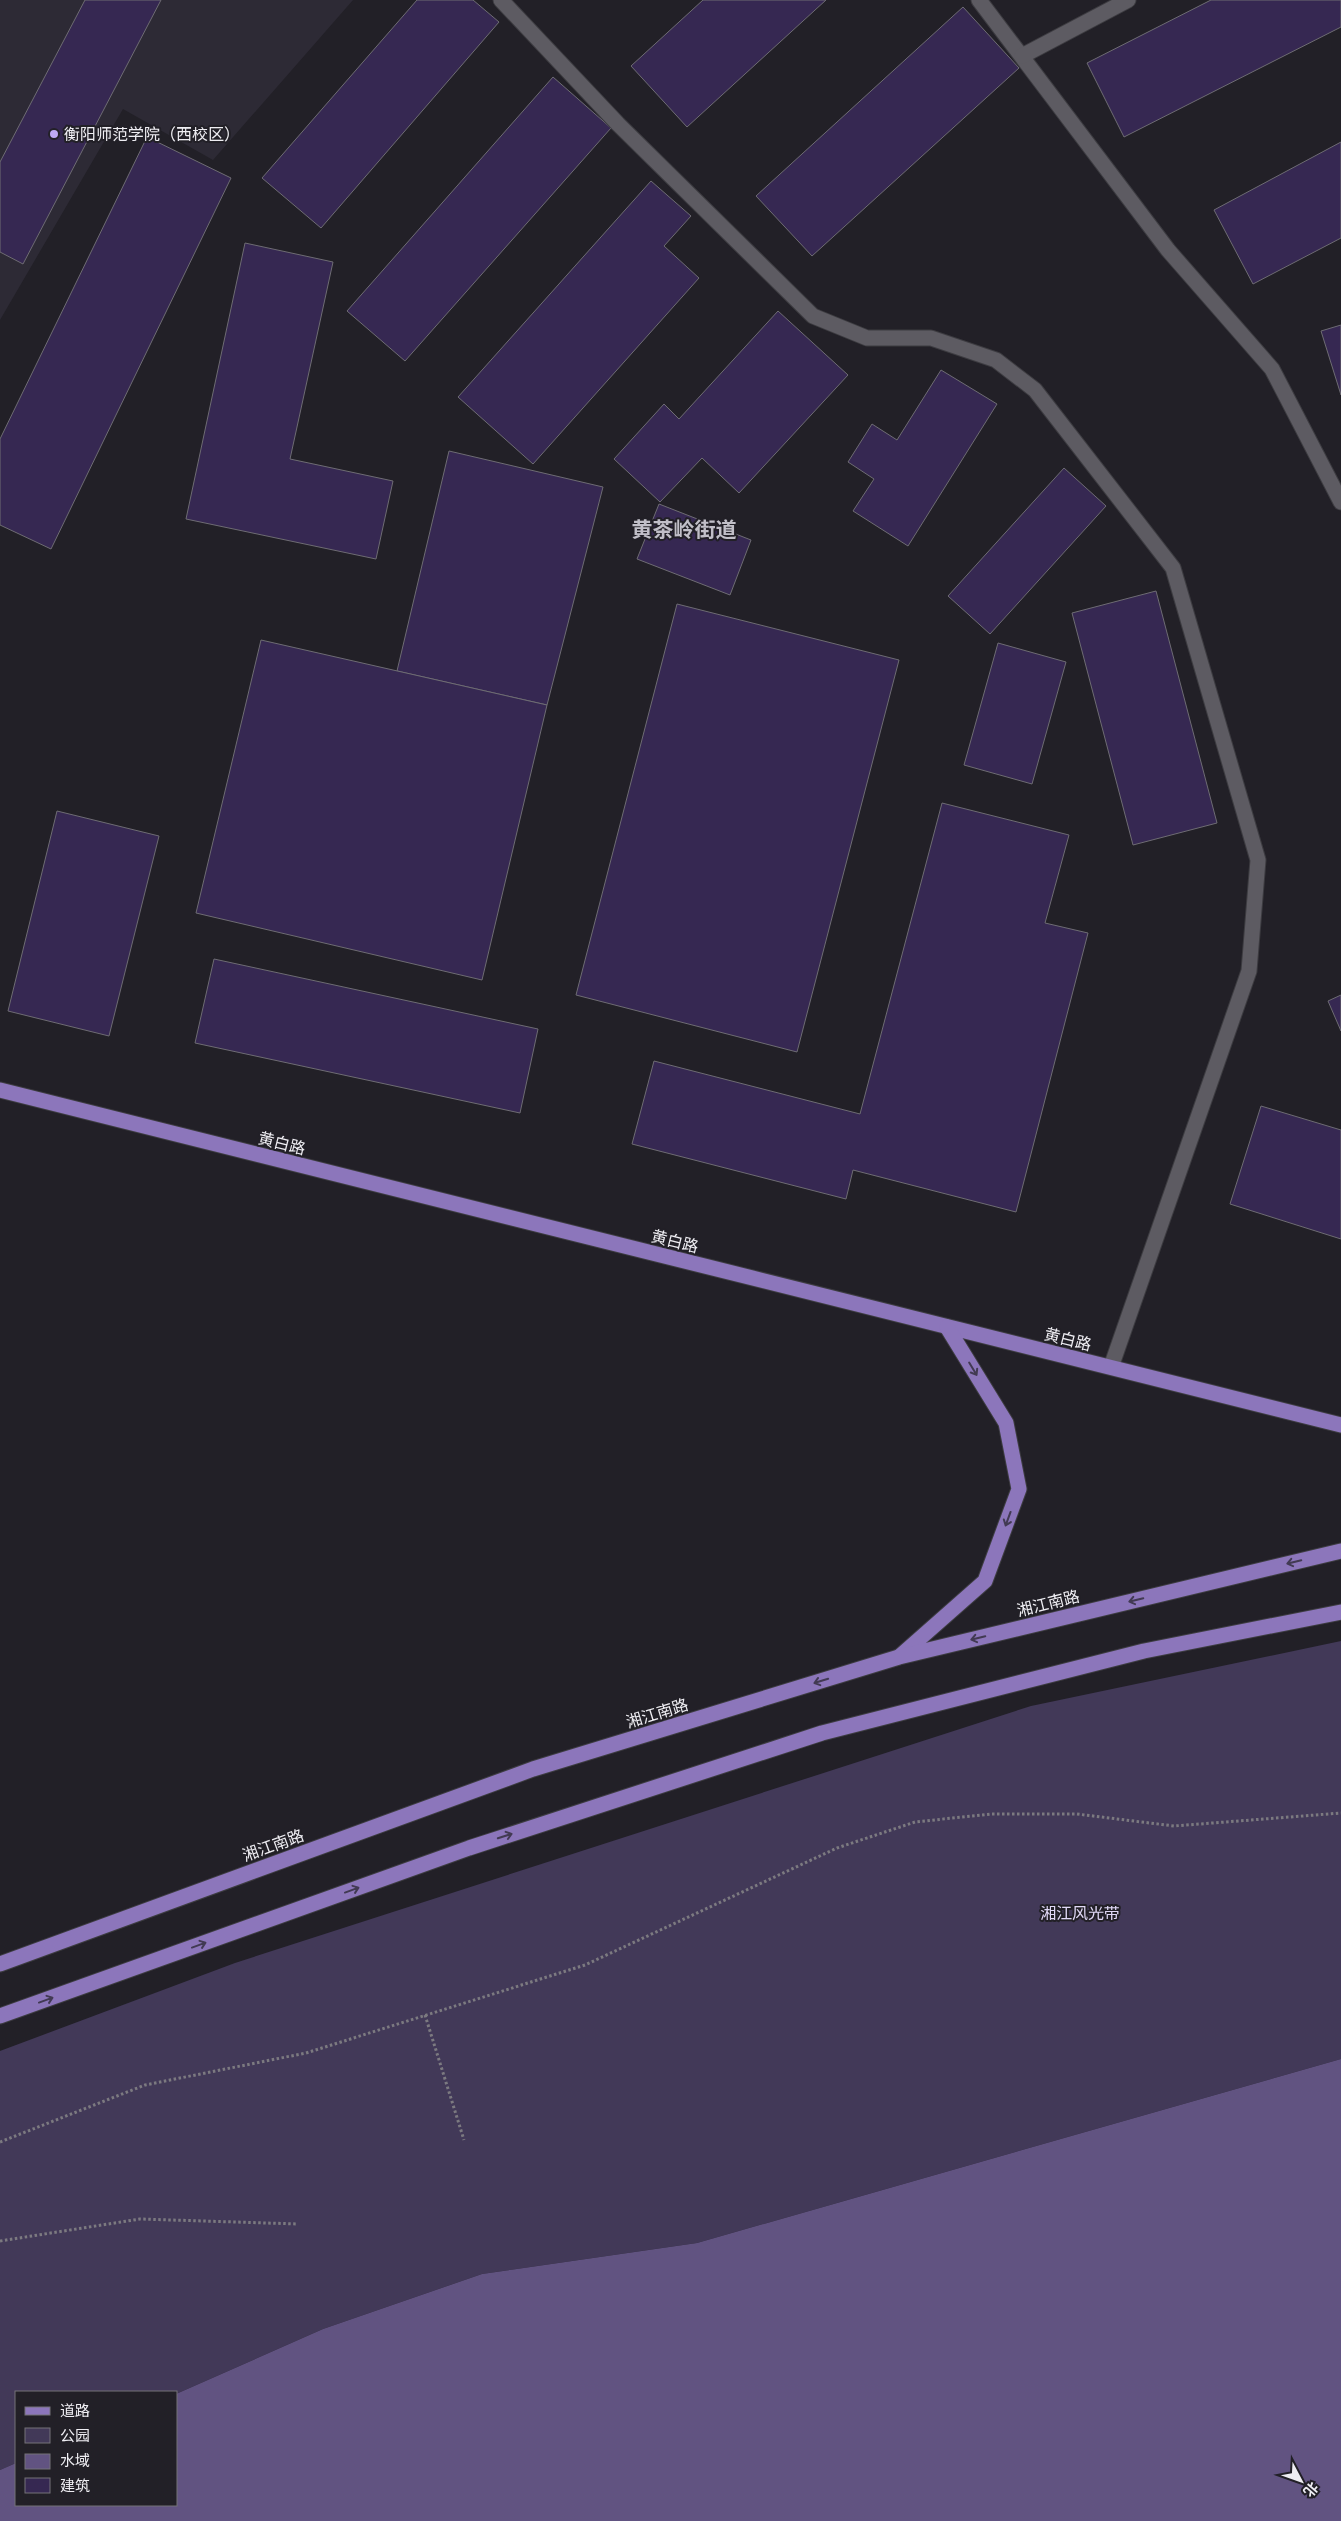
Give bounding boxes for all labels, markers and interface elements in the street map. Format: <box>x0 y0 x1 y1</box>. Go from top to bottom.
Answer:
place label: 衡阳师范学院（西校区） <box>64 123 240 145</box>
marker: 衡阳师范学院（西校区） <box>48 128 60 140</box>
district label: 黄茶岭街道 <box>632 515 737 543</box>
street label: 黄白路 <box>256 1127 308 1159</box>
street label: 黄白路 <box>649 1225 701 1257</box>
street label: 黄白路 <box>1042 1323 1094 1355</box>
one-way arrow <box>968 1361 978 1375</box>
one-way arrow <box>1003 1510 1012 1526</box>
one-way arrow <box>1286 1558 1302 1567</box>
street label: 湘江南路 <box>1014 1585 1082 1621</box>
one-way arrow <box>1128 1596 1144 1605</box>
one-way arrow <box>970 1634 986 1643</box>
one-way arrow <box>813 1677 829 1687</box>
street label: 湘江南路 <box>623 1693 691 1733</box>
street label: 湘江南路 <box>239 1824 307 1866</box>
one-way arrow <box>497 1831 512 1840</box>
one-way arrow <box>344 1885 359 1894</box>
park label: 湘江风光带 <box>1040 1902 1120 1924</box>
one-way arrow <box>191 1940 206 1949</box>
one-way arrow <box>38 1994 54 2004</box>
legend <box>15 2391 178 2506</box>
text: 道路 <box>60 2400 90 2421</box>
text: 公园 <box>60 2425 90 2446</box>
text: 水域 <box>60 2450 90 2471</box>
north arrow <box>1276 2456 1326 2506</box>
text: 建筑 <box>60 2475 90 2496</box>
text: 北 <box>1299 2478 1323 2501</box>

